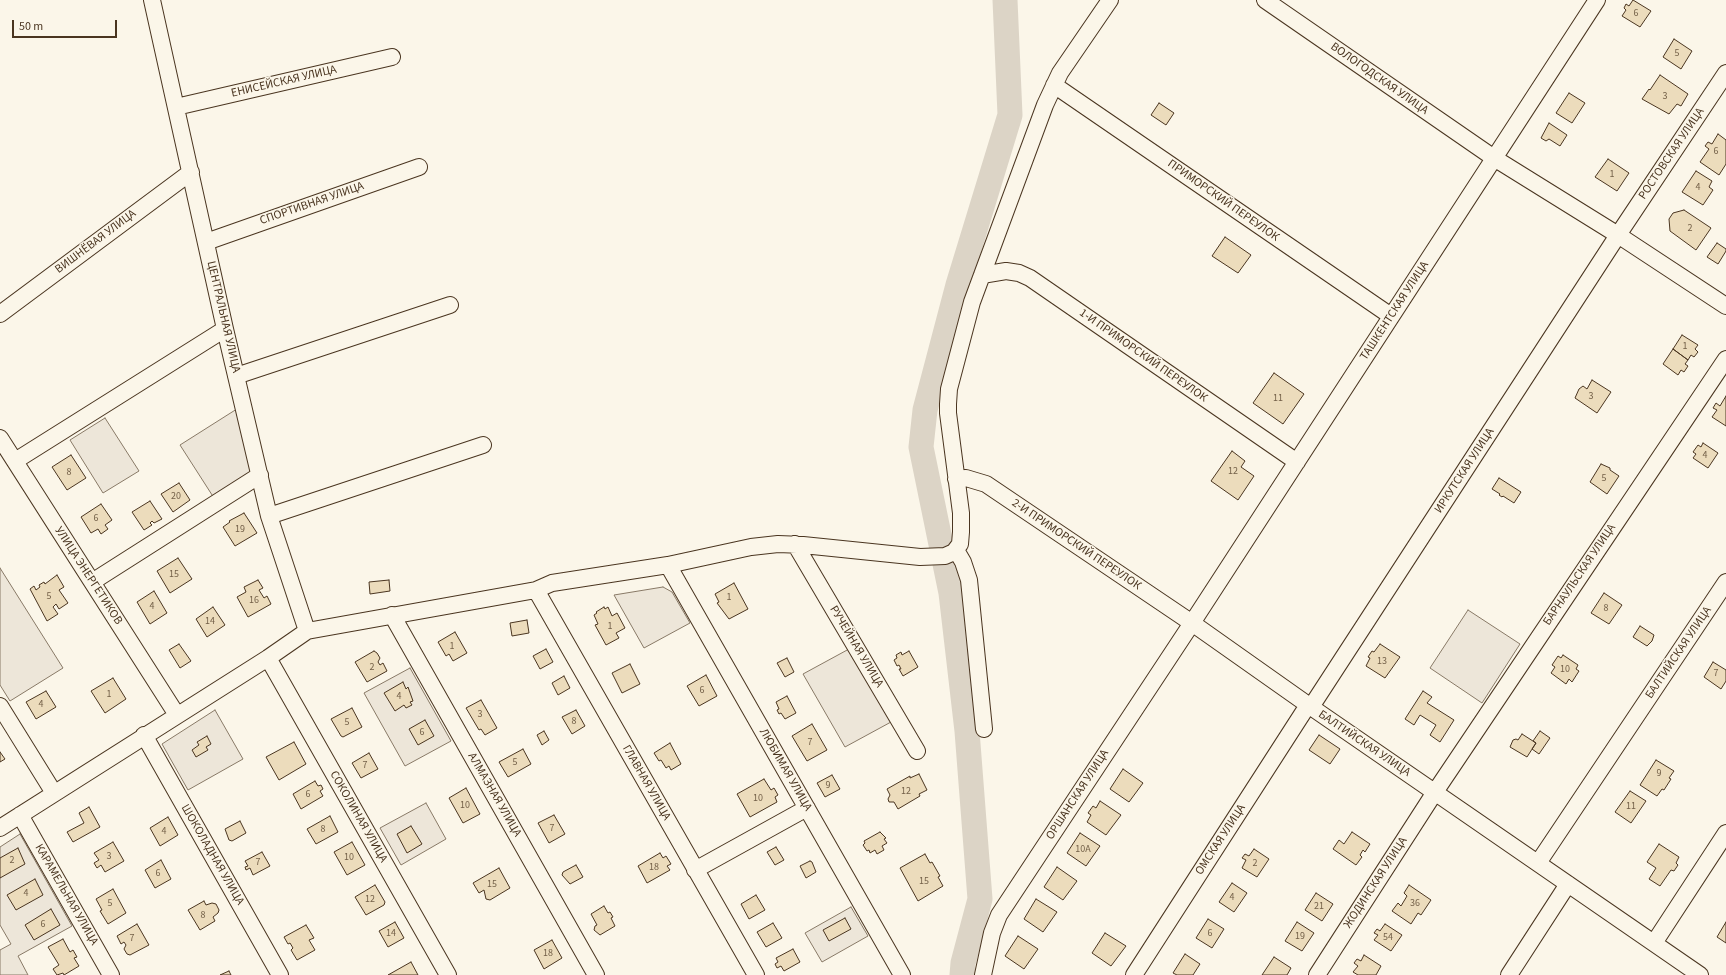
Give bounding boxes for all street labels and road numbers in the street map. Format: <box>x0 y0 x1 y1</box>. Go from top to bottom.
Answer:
street label: ВОЛОГОДСКАЯ УЛИЦА <box>1327 40 1431 118</box>
street label: ЕНИСЕЙСКАЯ УЛИЦА <box>230 63 338 101</box>
street label: РОСТОВСКАЯ УЛИЦА <box>1636 105 1708 203</box>
street label: ПРИМОРСКИЙ ПЕРЕУЛОК <box>1164 157 1282 245</box>
street label: СПОРТИВНАЯ УЛИЦА <box>258 179 366 229</box>
street label: ВИШНЁВАЯ УЛИЦА <box>53 207 139 277</box>
street label: ТАШКЕНТСКАЯ УЛИЦА <box>1358 259 1432 363</box>
street label: ЦЕНТРАЛЬНАЯ УЛИЦА <box>203 260 243 374</box>
street label: 1-И ПРИМОРСКИЙ ПЕРЕУЛОК <box>1076 306 1210 406</box>
street label: ИРКУТСКАЯ УЛИЦА <box>1432 426 1498 516</box>
street label: 2-И ПРИМОРСКИЙ ПЕРЕУЛОК <box>1009 496 1143 594</box>
street label: БАРНАУЛЬСКАЯ УЛИЦА <box>1541 521 1619 629</box>
street label: УЛИЦА ЭНЕРГЕТИКОВ <box>51 524 125 628</box>
street label: РУЧЕЙНАЯ УЛИЦА <box>826 603 886 691</box>
street label: БАЛТИЙСКАЯ УЛИЦА <box>1643 604 1715 702</box>
street label: БАЛТИЙСКАЯ УЛИЦА <box>1315 708 1413 780</box>
street label: ЛЮБИМАЯ УЛИЦА <box>756 726 814 814</box>
street label: ГЛАВНАЯ УЛИЦА <box>619 743 673 823</box>
street label: ОРШАНСКАЯ УЛИЦА <box>1044 747 1112 843</box>
street label: АЛМАЗНАЯ УЛИЦА <box>464 750 524 840</box>
street label: СОКОЛИНАЯ УЛИЦА <box>326 769 390 865</box>
street label: ШОКОЛАДНАЯ УЛИЦА <box>177 802 247 908</box>
street label: ОМСКАЯ УЛИЦА <box>1193 802 1249 878</box>
street label: ЖОДИНСКАЯ УЛИЦА <box>1341 835 1411 931</box>
street label: КАРАМЕЛЬНАЯ УЛИЦА <box>31 842 101 948</box>

